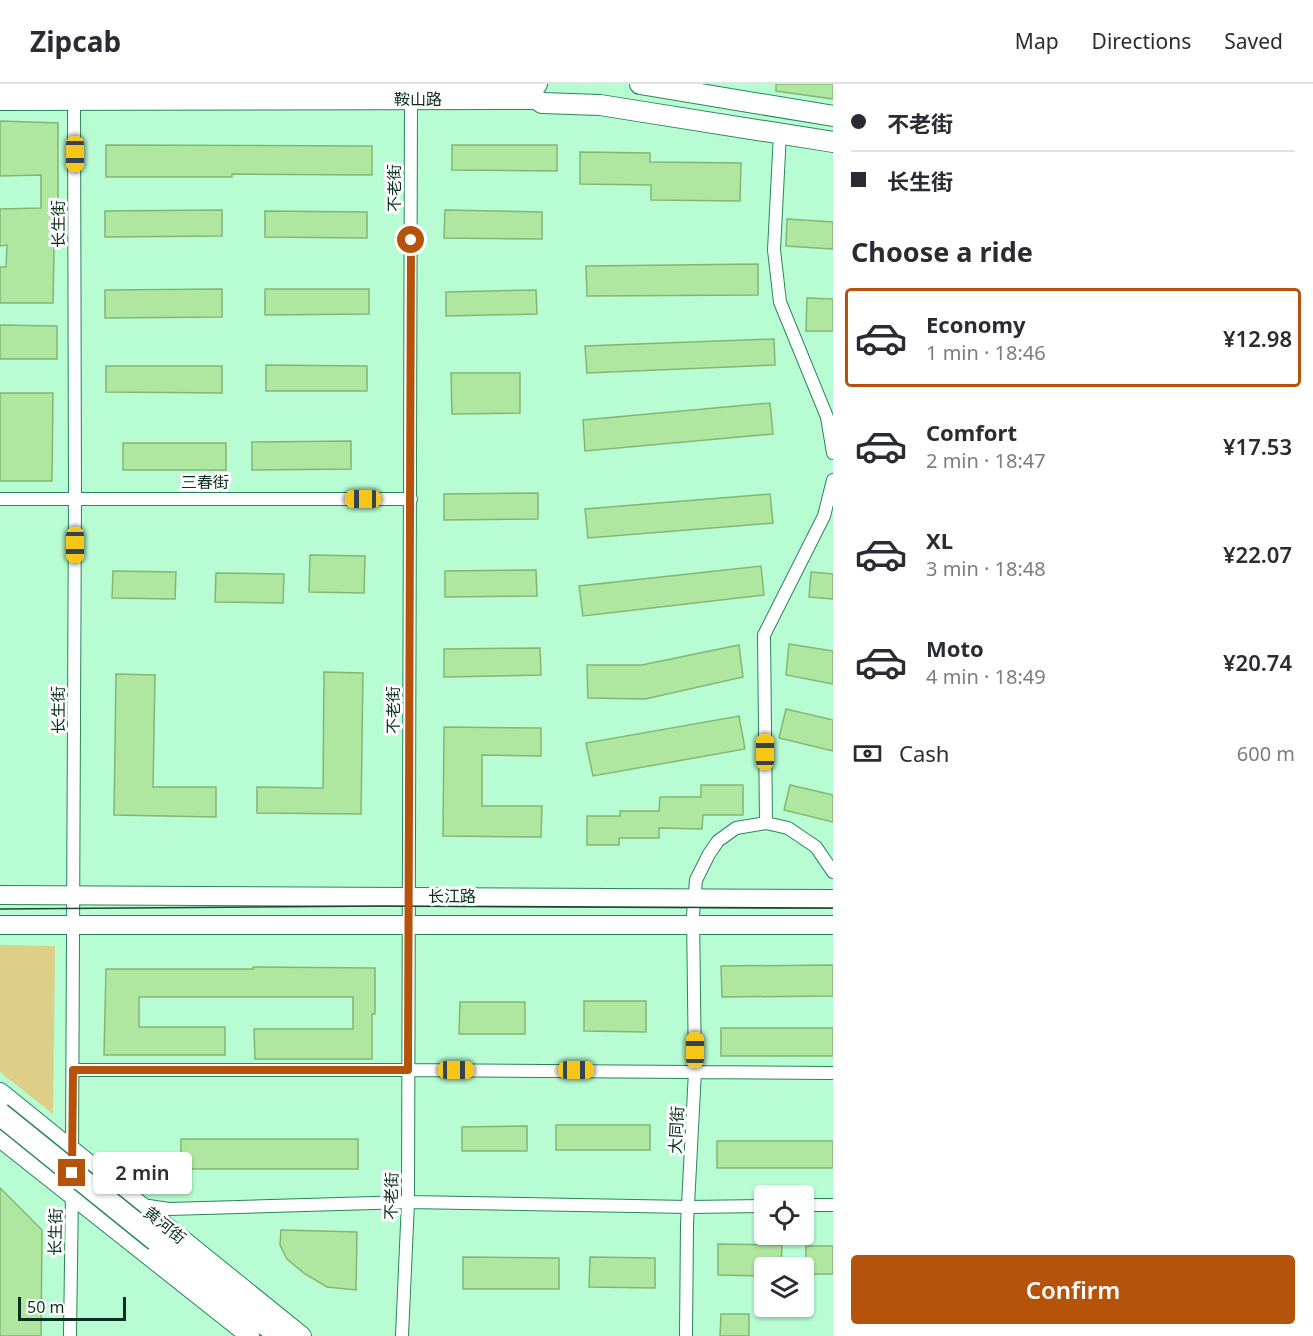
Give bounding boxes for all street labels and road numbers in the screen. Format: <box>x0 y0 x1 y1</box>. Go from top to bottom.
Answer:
street label: 鞍山路 <box>394 88 442 110</box>
street label: 不老街 <box>383 164 405 212</box>
street label: 长生街 <box>47 200 69 248</box>
street label: 三春街 <box>181 471 229 493</box>
street label: 长生街 <box>47 686 69 734</box>
street label: 不老街 <box>382 686 404 734</box>
street label: 长江路 <box>428 885 476 907</box>
street label: 大同街 <box>664 1105 688 1155</box>
street label: 不老街 <box>380 1172 402 1220</box>
street label: 黄河街 <box>139 1201 191 1249</box>
street label: 长生街 <box>44 1208 66 1256</box>

